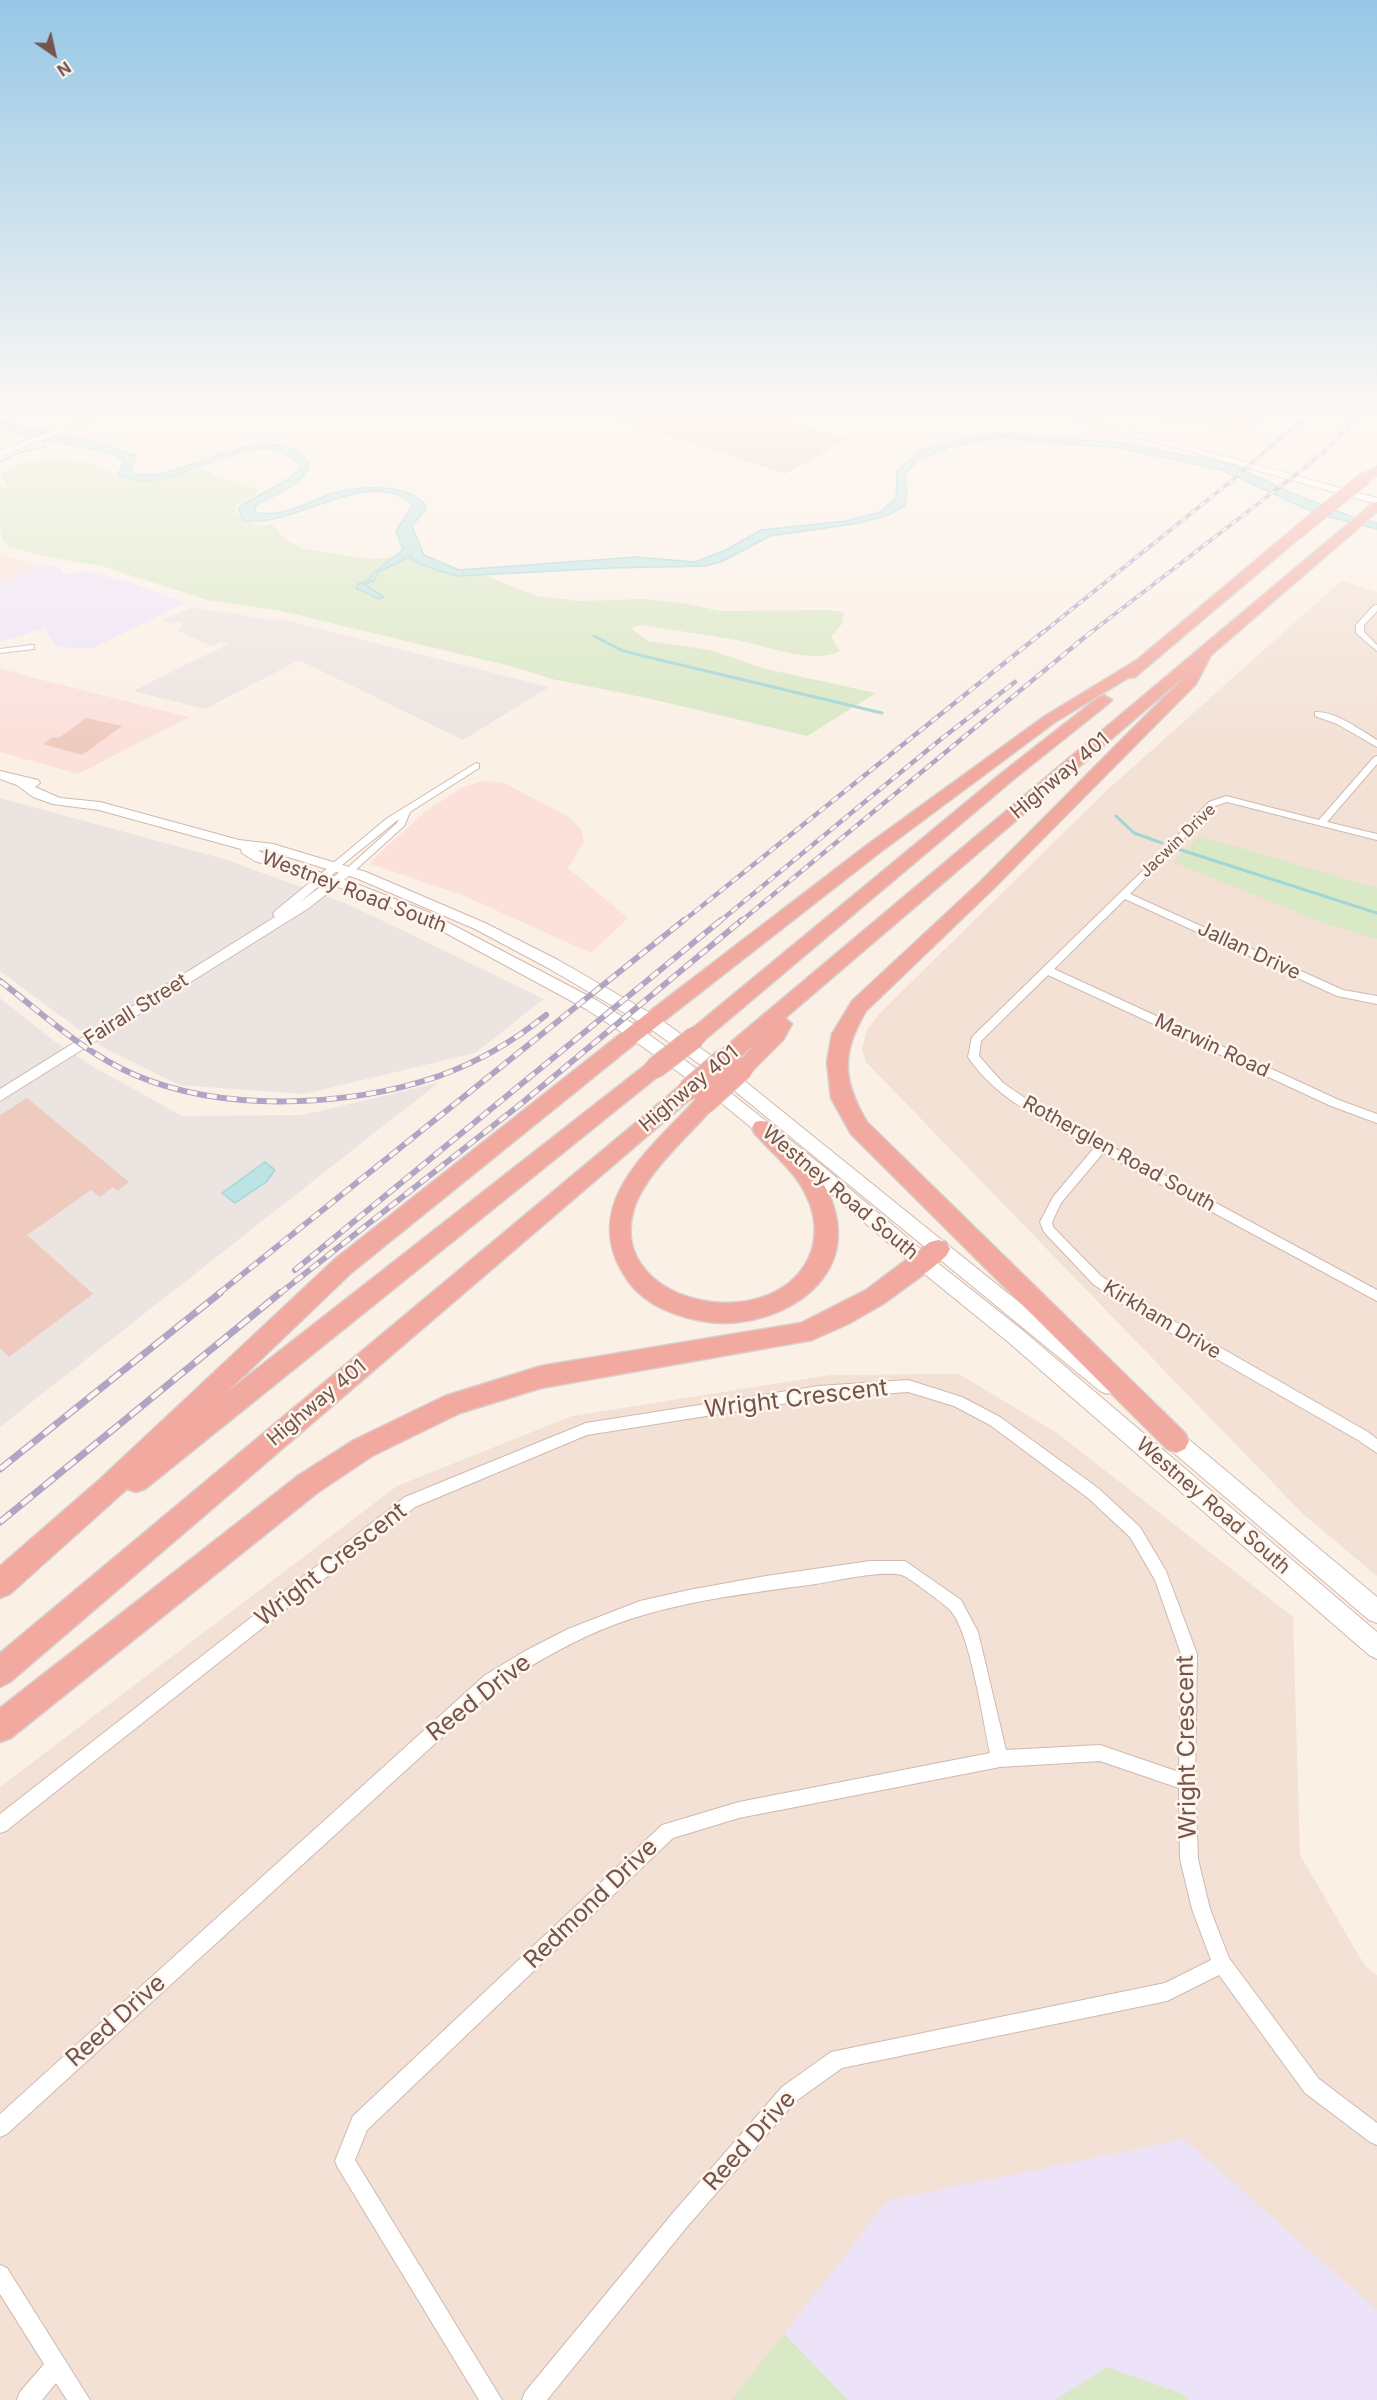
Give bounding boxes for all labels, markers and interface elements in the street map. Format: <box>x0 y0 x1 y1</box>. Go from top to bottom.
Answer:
north arrow <box>24 24 84 84</box>
text: N <box>53 57 75 81</box>
street label: Highway 401 <box>1006 728 1114 824</box>
street label: Jacwin Drive <box>1136 800 1220 882</box>
street label: Westney Road South <box>258 846 450 938</box>
street label: Jallan Drive <box>1194 917 1304 985</box>
street label: Fairall Street <box>80 969 192 1051</box>
street label: Marwin Road <box>1151 1009 1273 1083</box>
street label: Highway 401 <box>635 1041 743 1137</box>
street label: Rotherglen Road South <box>1018 1091 1220 1217</box>
street label: Westney Road South <box>757 1121 923 1265</box>
street label: Kirkham Drive <box>1099 1275 1225 1365</box>
street label: Highway 401 <box>263 1355 371 1451</box>
street label: Wright Crescent <box>703 1373 889 1425</box>
street label: Westney Road South <box>1131 1433 1295 1579</box>
street label: Wright Crescent <box>250 1497 412 1633</box>
street label: Reed Drive <box>421 1648 537 1748</box>
street label: Wright Crescent <box>1171 1655 1203 1839</box>
street label: Redmond Drive <box>518 1833 664 1975</box>
street label: Reed Drive <box>60 1969 172 2073</box>
street label: Reed Drive <box>698 2085 802 2197</box>

